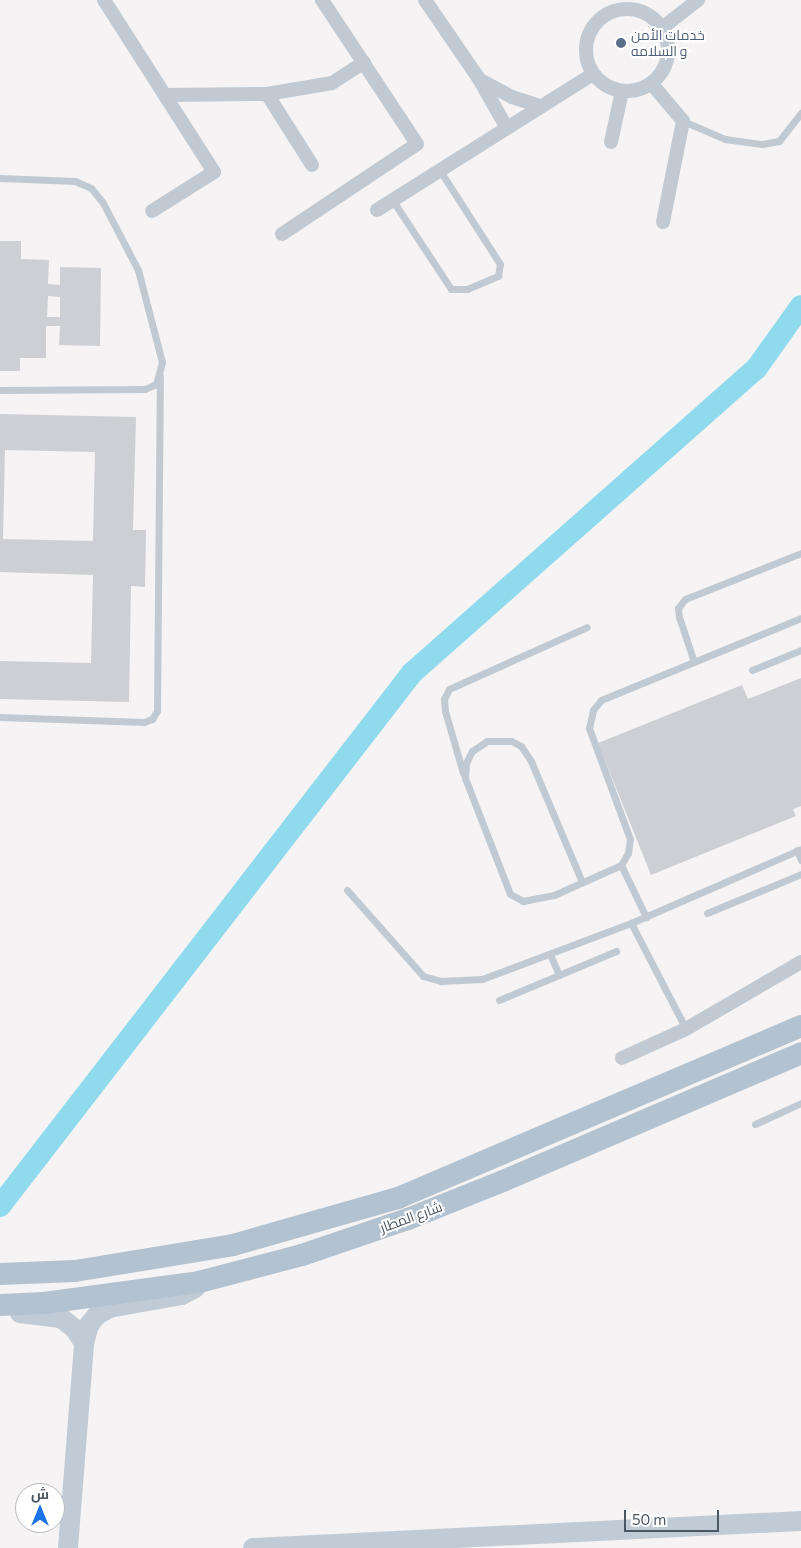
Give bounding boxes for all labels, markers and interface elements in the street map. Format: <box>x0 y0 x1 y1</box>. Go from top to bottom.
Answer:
place label: خدمات الأمن و السلامه <box>631 27 705 59</box>
marker: خدمات الأمن و السلامه <box>615 37 627 49</box>
street label: شارع المطار <box>378 1198 444 1236</box>
north arrow <box>15 1483 65 1533</box>
text: ش <box>31 1485 49 1502</box>
scale bar <box>626 1500 721 1532</box>
text: 50 m <box>632 1510 666 1528</box>

